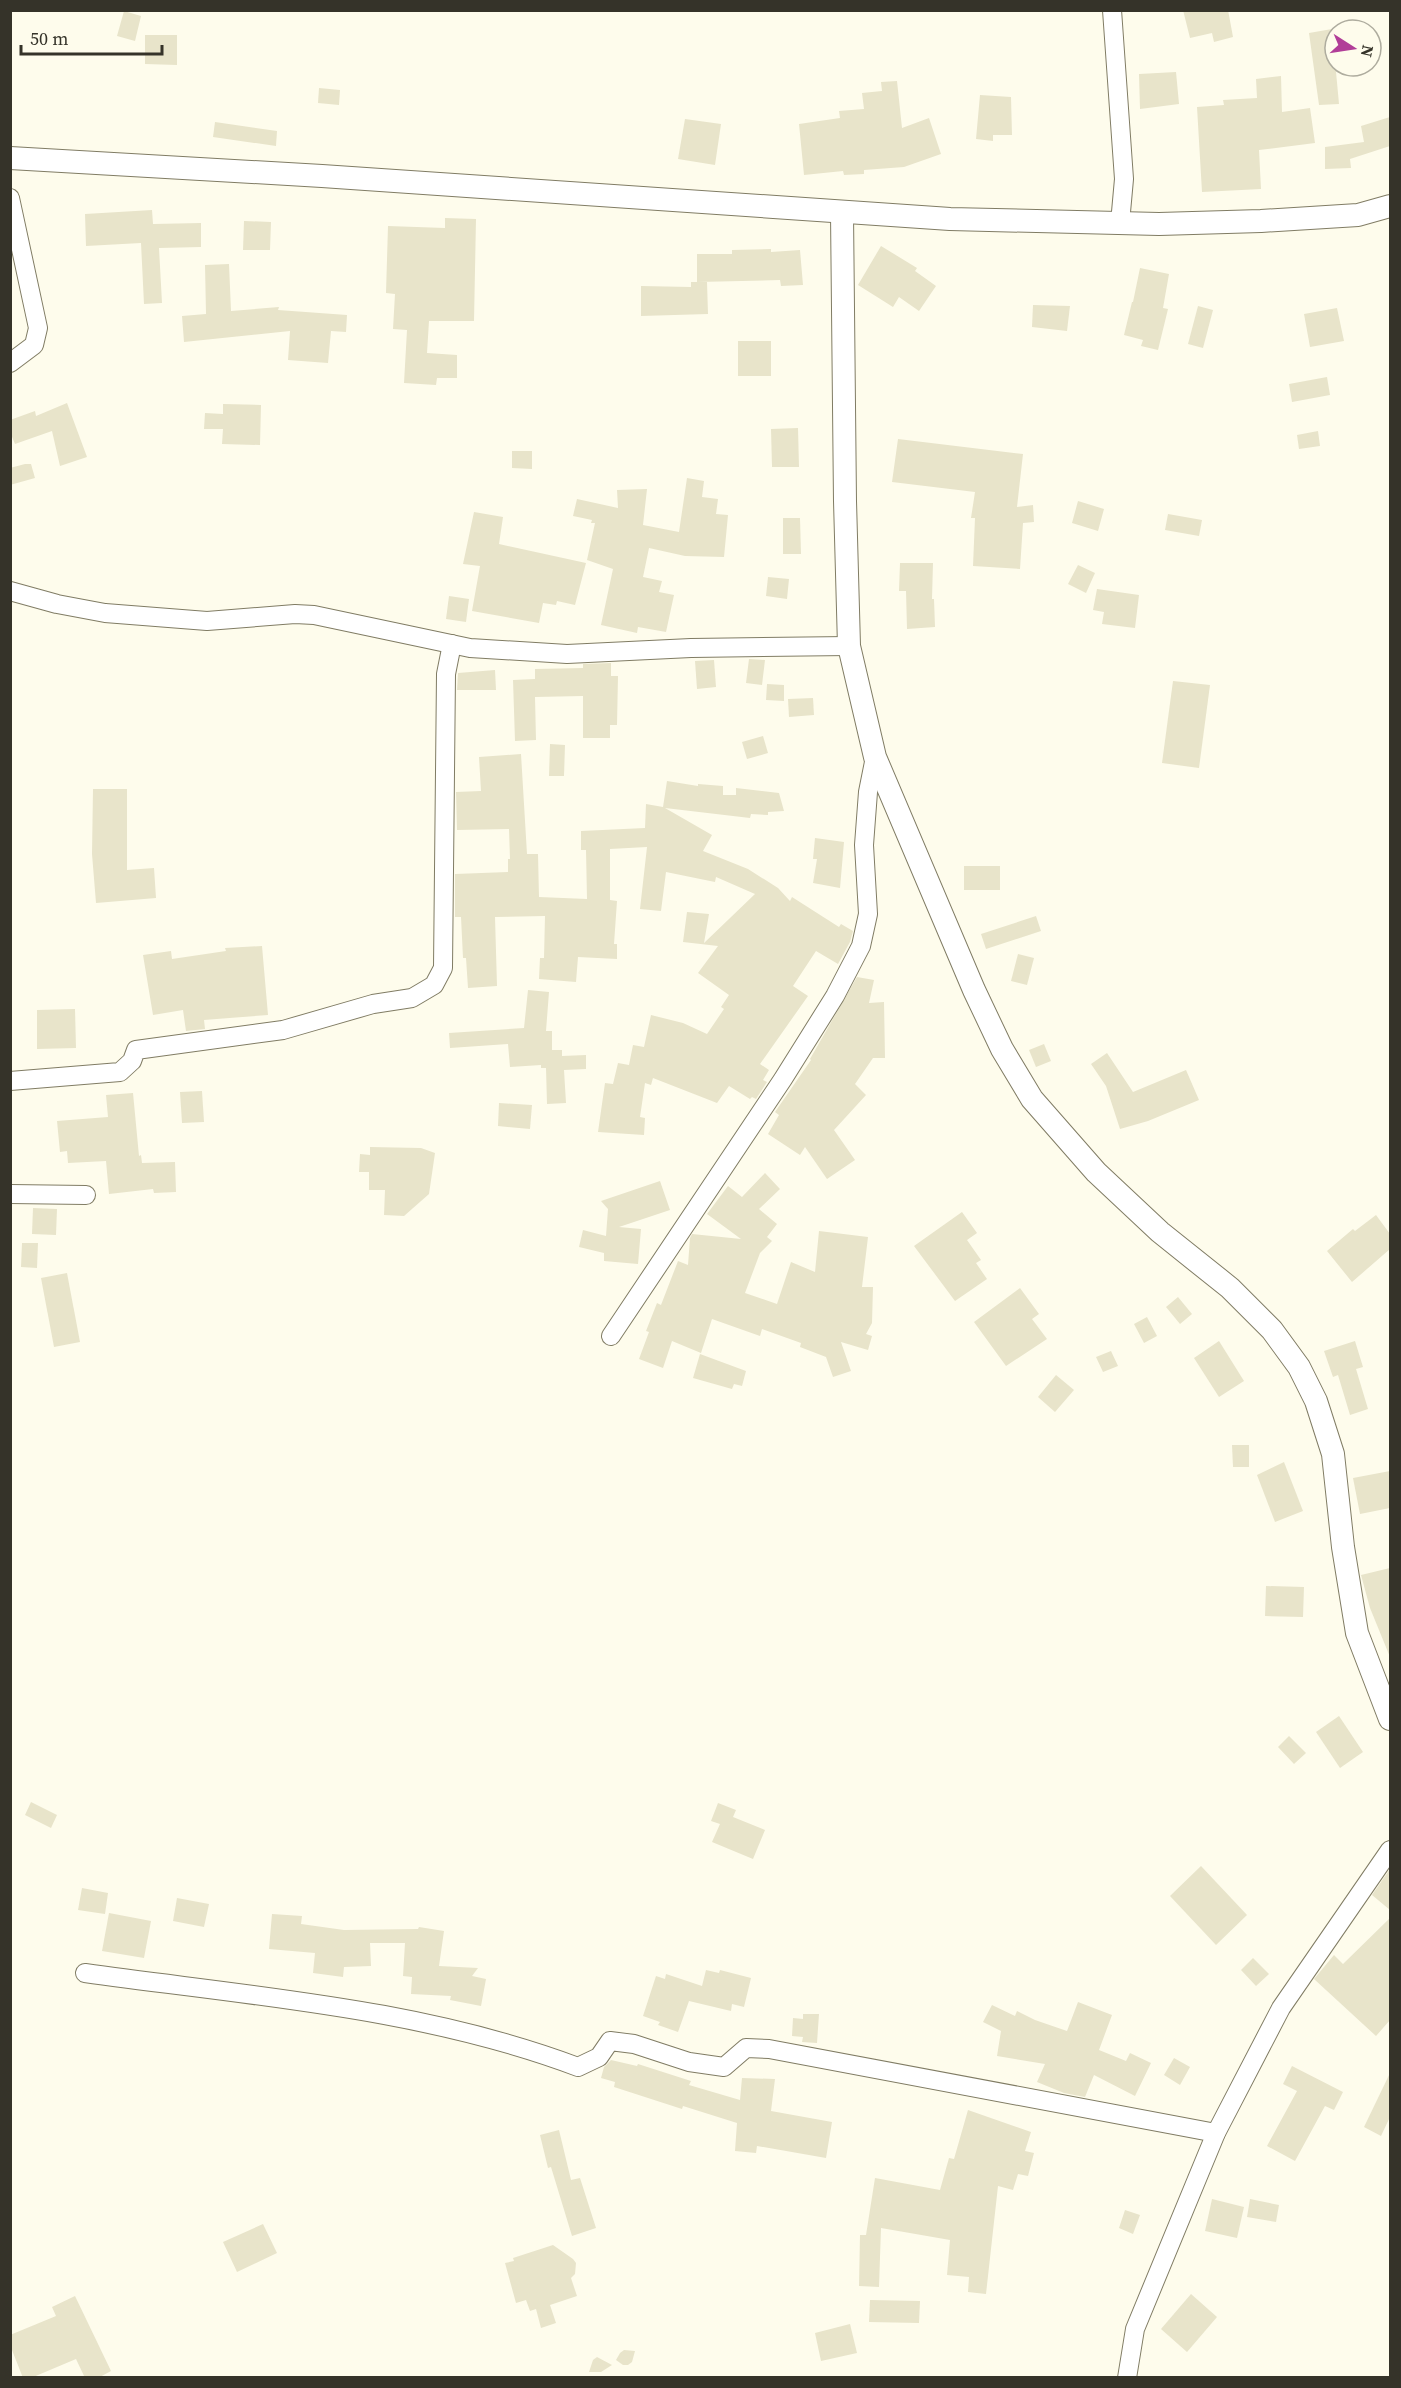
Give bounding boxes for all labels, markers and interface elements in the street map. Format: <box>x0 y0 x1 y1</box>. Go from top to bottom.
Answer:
scale bar <box>21 18 162 56</box>
north arrow <box>1323 18 1383 78</box>
text: 50 m <box>30 26 68 51</box>
text: N <box>1356 43 1380 59</box>

